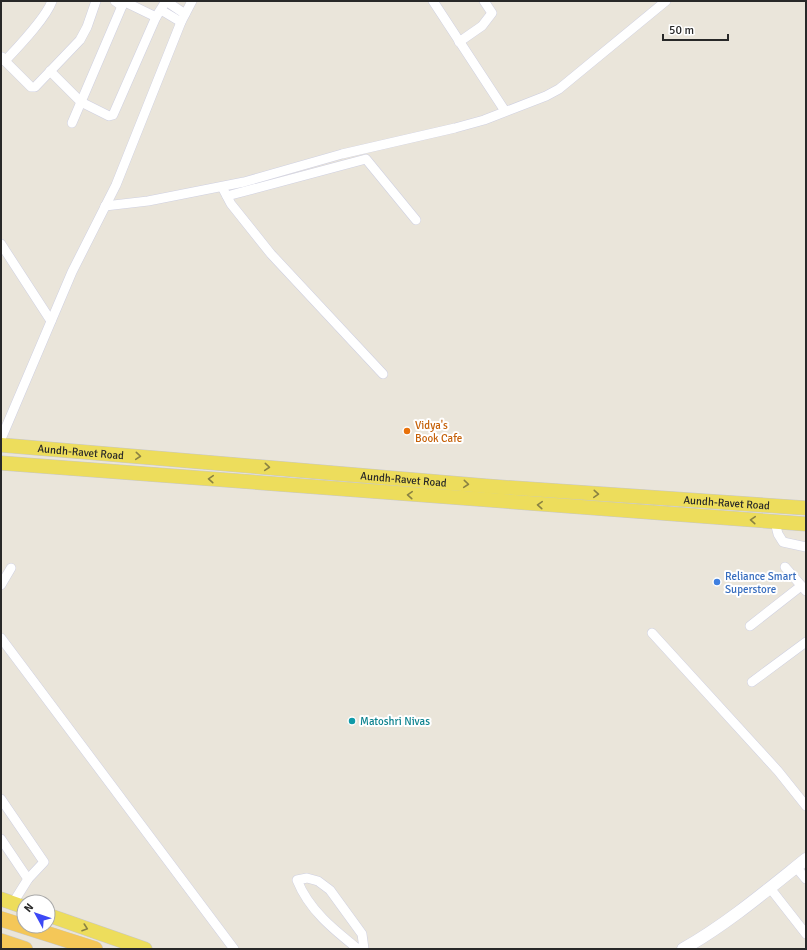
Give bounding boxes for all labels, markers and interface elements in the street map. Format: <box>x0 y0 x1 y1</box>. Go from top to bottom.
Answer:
scale bar <box>663 16 728 42</box>
text: 50 m <box>669 23 694 38</box>
place label: Vidya's Book Cafe <box>415 419 462 445</box>
marker: Vidya's Book Cafe <box>402 426 412 436</box>
street label: Aundh-Ravet Road <box>37 442 125 462</box>
one-way arrow <box>134 452 141 461</box>
one-way arrow <box>264 463 270 472</box>
street label: Aundh-Ravet Road <box>360 469 447 489</box>
one-way arrow <box>208 475 214 484</box>
one-way arrow <box>463 479 469 488</box>
one-way arrow <box>593 489 599 498</box>
one-way arrow <box>407 490 413 499</box>
street label: Aundh-Ravet Road <box>683 493 770 512</box>
one-way arrow <box>537 500 543 509</box>
one-way arrow <box>750 516 756 525</box>
place label: Reliance Smart Superstore <box>725 570 796 596</box>
marker: Reliance Smart Superstore <box>712 577 722 587</box>
place label: Matoshri Nivas <box>360 715 430 728</box>
marker: Matoshri Nivas <box>347 716 357 726</box>
north arrow <box>16 894 56 934</box>
text: N <box>21 901 36 915</box>
one-way arrow <box>81 923 88 932</box>

